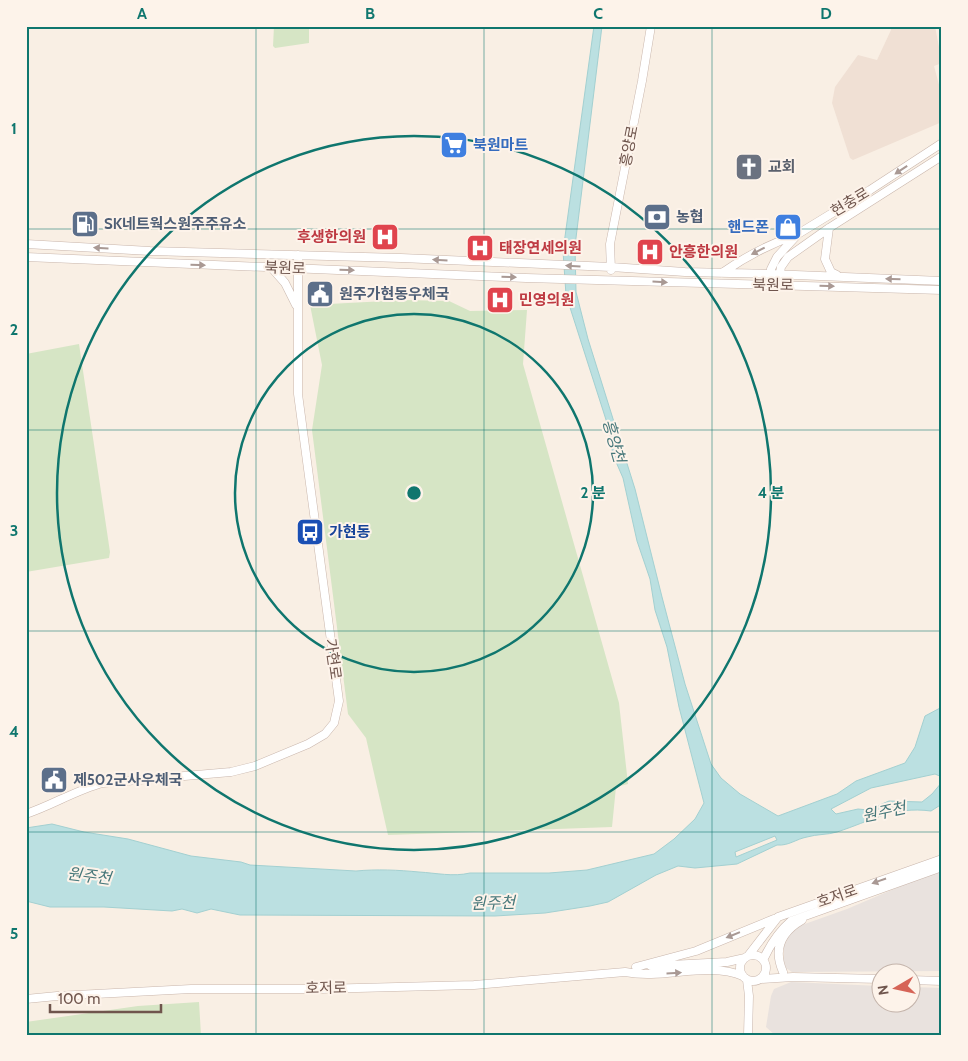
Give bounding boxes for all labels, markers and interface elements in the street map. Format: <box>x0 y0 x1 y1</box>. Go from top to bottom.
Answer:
text: A <box>137 4 147 23</box>
text: B <box>365 4 375 23</box>
text: C <box>593 4 603 23</box>
text: D <box>820 4 832 23</box>
text: 1 <box>11 119 17 138</box>
street label: 흥양로 <box>616 124 642 168</box>
supermarket icon: 북원마트 <box>439 130 469 160</box>
place label: 북원마트 <box>473 136 528 154</box>
church icon: 교회 <box>734 152 764 182</box>
place label: 교회 <box>768 158 796 176</box>
one-way arrow <box>894 165 908 174</box>
street label: 현충로 <box>828 184 872 220</box>
bank icon: 농협 <box>642 202 672 232</box>
place label: 농협 <box>676 208 704 226</box>
fuel station icon: SK네트웍스원주주유소 <box>70 209 100 239</box>
shop icon: 핸드폰 <box>773 212 803 242</box>
place label: SK네트웍스원주주유소 <box>104 215 247 233</box>
place label: 핸드폰 <box>728 218 769 236</box>
hospital icon: 후생한의원 <box>370 222 400 252</box>
place label: 후생한의원 <box>297 228 366 246</box>
hospital icon: 태장연세의원 <box>465 233 495 263</box>
hospital icon: 안흥한의원 <box>635 237 665 267</box>
place label: 태장연세의원 <box>499 239 582 257</box>
place label: 안흥한의원 <box>669 243 738 261</box>
one-way arrow <box>93 244 109 252</box>
one-way arrow <box>751 247 766 255</box>
one-way arrow <box>432 256 448 264</box>
street label: 북원로 <box>264 258 306 278</box>
one-way arrow <box>190 261 206 269</box>
one-way arrow <box>565 261 581 269</box>
one-way arrow <box>339 267 355 275</box>
one-way arrow <box>501 274 517 282</box>
one-way arrow <box>885 274 901 282</box>
street label: 북원로 <box>752 276 794 294</box>
one-way arrow <box>652 278 668 286</box>
public building icon: 원주가현동우체국 <box>305 279 335 309</box>
one-way arrow <box>819 283 835 291</box>
place label: 원주가현동우체국 <box>339 285 450 303</box>
hospital icon: 민영의원 <box>485 285 515 315</box>
place label: 민영의원 <box>519 291 574 309</box>
text: 2 <box>10 320 18 339</box>
water label: 흥양천 <box>599 417 630 467</box>
centre of rings <box>405 484 423 502</box>
text: 2 분 <box>580 484 606 502</box>
text: 4 분 <box>758 484 784 502</box>
bus stop icon: 가현동 <box>295 517 325 547</box>
text: 3 <box>10 521 18 540</box>
place label: 가현동 <box>329 523 371 541</box>
street label: 가현로 <box>321 637 345 681</box>
text: 4 <box>9 722 19 741</box>
public building icon: 제502군사우체국 <box>39 765 69 795</box>
place label: 제502군사우체국 <box>73 771 183 789</box>
water label: 원주천 <box>860 798 910 826</box>
water label: 원주천 <box>66 864 114 888</box>
one-way arrow <box>872 878 887 885</box>
street label: 호저로 <box>814 881 860 911</box>
water label: 원주천 <box>471 893 518 913</box>
text: 5 <box>10 924 18 943</box>
one-way arrow <box>726 932 740 940</box>
north arrow <box>870 964 920 1014</box>
one-way arrow <box>666 968 682 976</box>
street label: 호저로 <box>305 979 347 997</box>
scale bar <box>50 981 161 1013</box>
text: N <box>873 984 893 996</box>
text: 100 m <box>58 990 100 1008</box>

